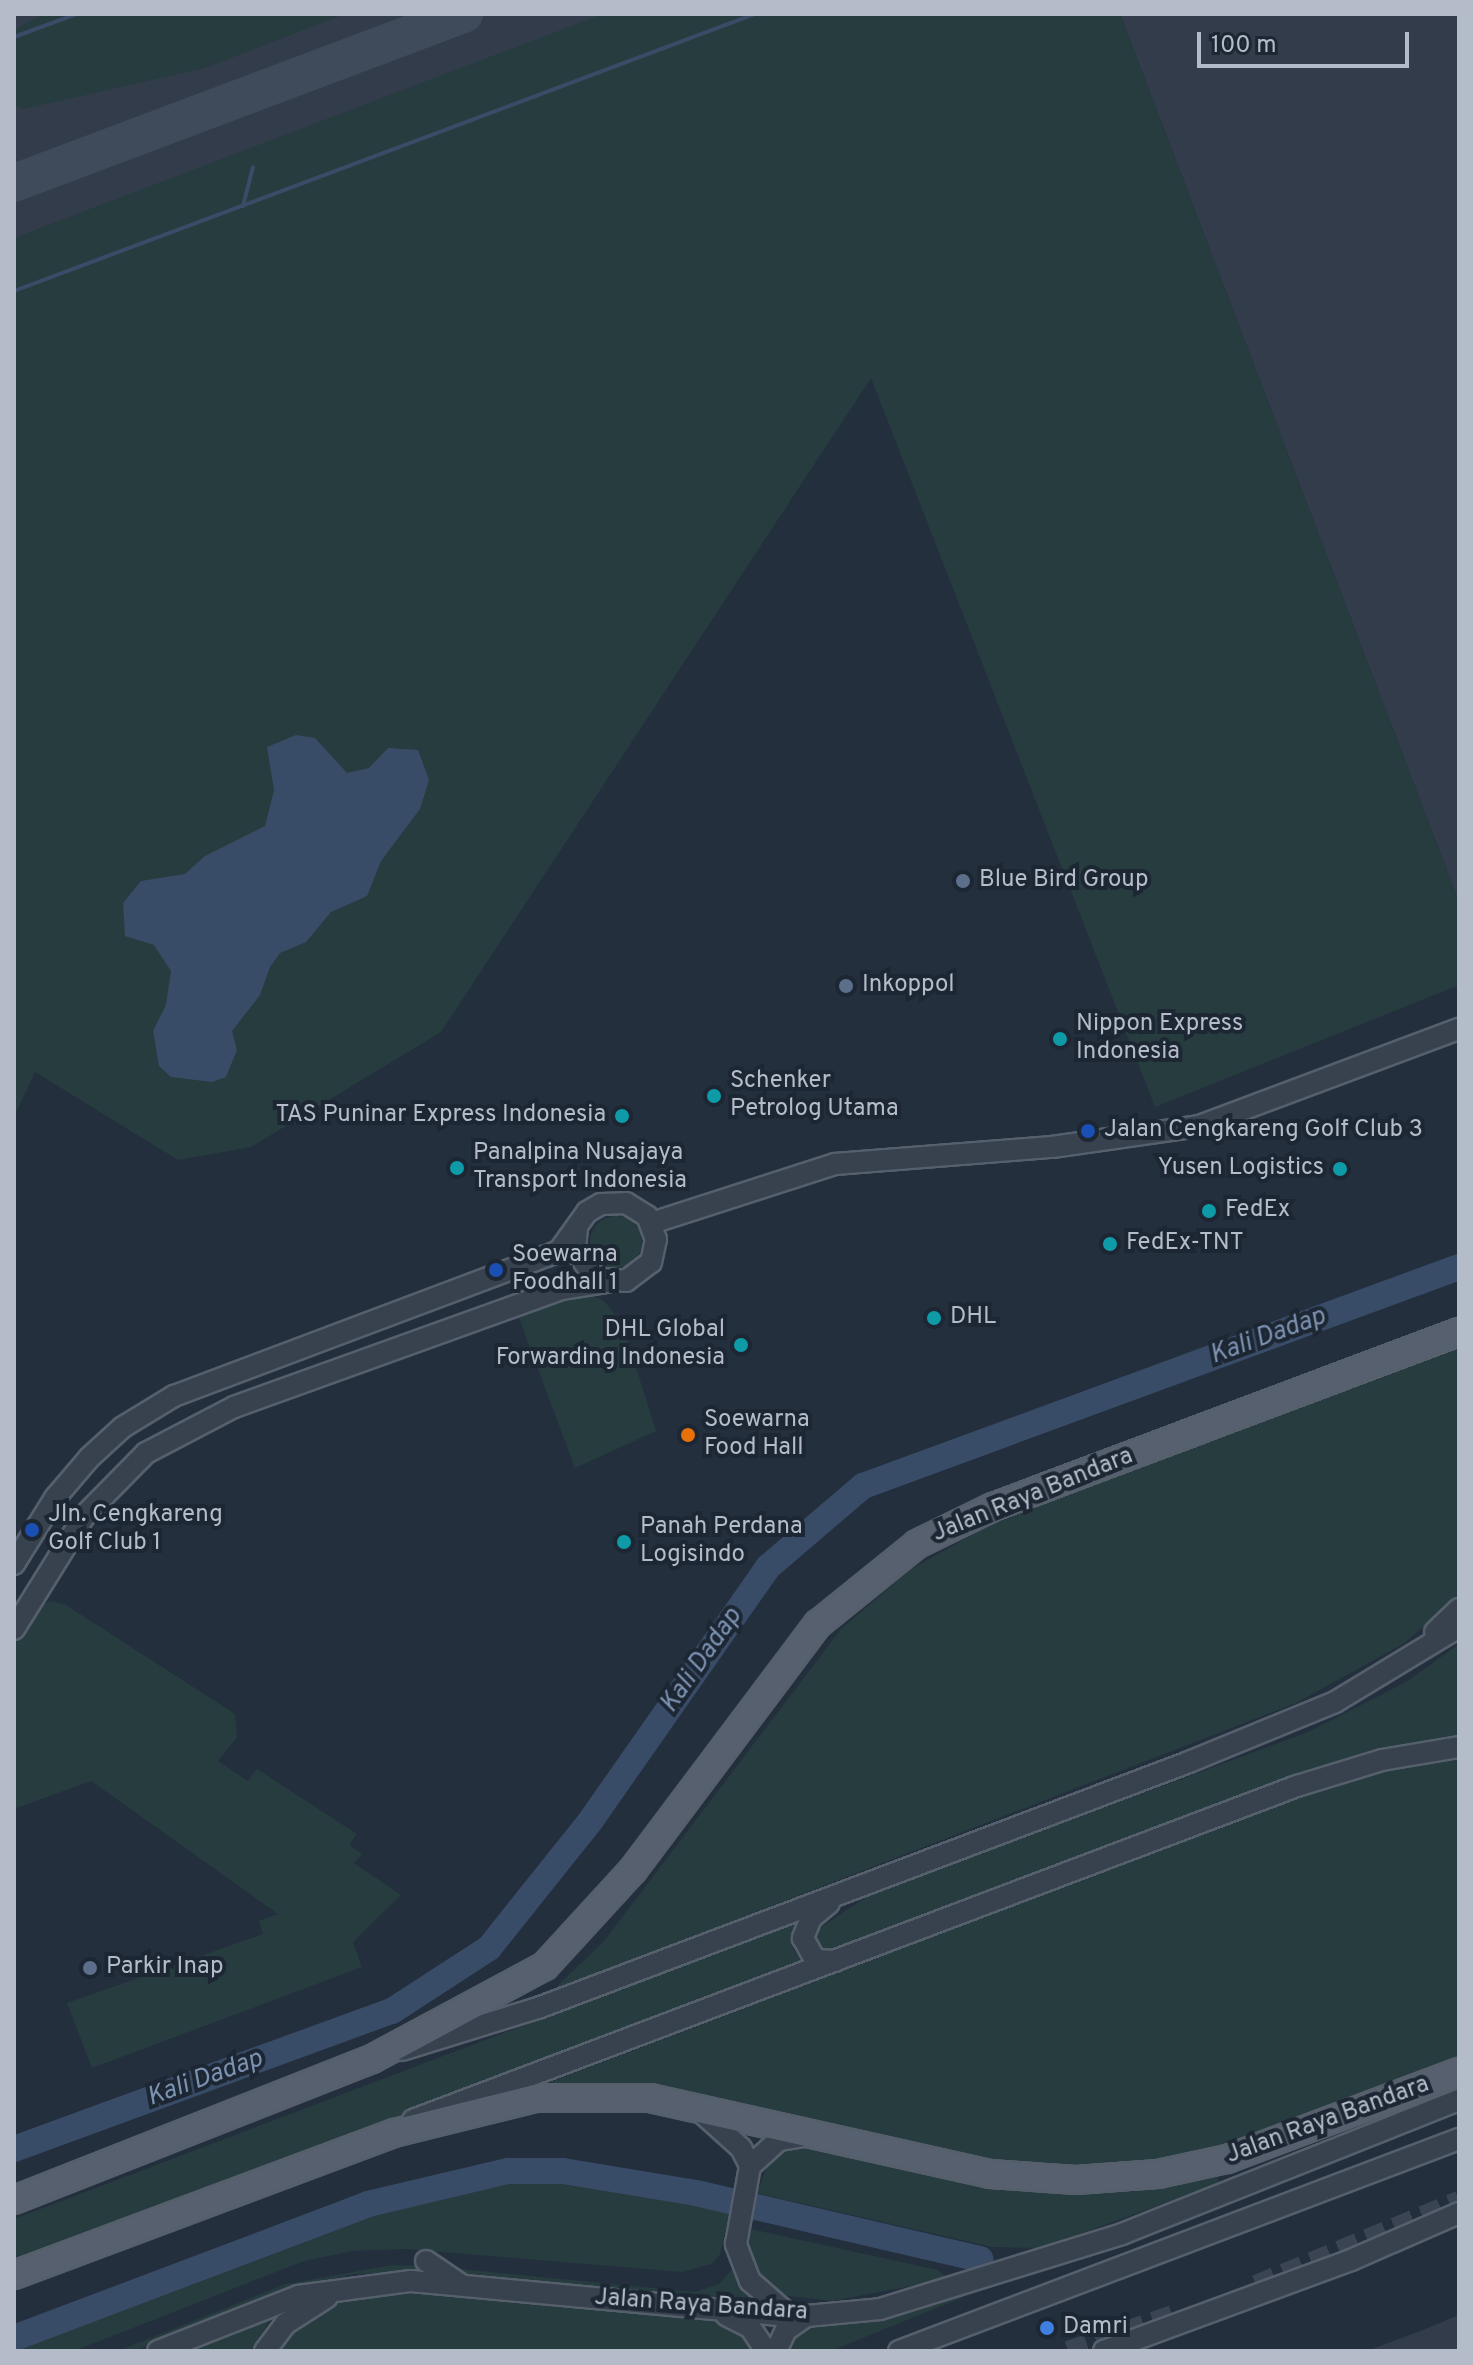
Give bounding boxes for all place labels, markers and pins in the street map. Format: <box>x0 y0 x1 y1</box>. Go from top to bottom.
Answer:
place label: Blue Bird Group <box>979 867 1149 895</box>
marker: Blue Bird Group <box>954 872 972 890</box>
place label: Inkoppol <box>862 972 955 1000</box>
marker: Inkoppol <box>837 977 855 995</box>
place label: Nippon Express Indonesia <box>1076 1011 1243 1067</box>
marker: Nippon Express Indonesia <box>1051 1030 1069 1048</box>
place label: Schenker Petrolog Utama <box>730 1068 899 1124</box>
marker: Schenker Petrolog Utama <box>705 1087 723 1105</box>
place label: TAS Puninar Express Indonesia <box>275 1102 606 1130</box>
marker: TAS Puninar Express Indonesia <box>613 1107 631 1125</box>
place label: Jalan Cengkareng Golf Club 3 <box>1104 1117 1423 1145</box>
marker: Jalan Cengkareng Golf Club 3 <box>1079 1122 1097 1140</box>
place label: Panalpina Nusajaya Transport Indonesia <box>473 1140 687 1196</box>
place label: Yusen Logistics <box>1158 1155 1324 1183</box>
marker: Panalpina Nusajaya Transport Indonesia <box>448 1159 466 1177</box>
marker: Yusen Logistics <box>1331 1160 1349 1178</box>
place label: FedEx <box>1225 1197 1290 1225</box>
marker: FedEx <box>1200 1202 1218 1220</box>
place label: FedEx-TNT <box>1126 1230 1244 1258</box>
marker: FedEx-TNT <box>1101 1235 1119 1253</box>
place label: Soewarna Foodhall 1 <box>512 1242 618 1298</box>
marker: Soewarna Foodhall 1 <box>487 1261 505 1279</box>
place label: DHL <box>950 1304 996 1332</box>
marker: DHL <box>925 1309 943 1327</box>
place label: DHL Global Forwarding Indonesia <box>496 1317 725 1373</box>
marker: DHL Global Forwarding Indonesia <box>732 1336 750 1354</box>
place label: Soewarna Food Hall <box>704 1407 810 1463</box>
marker: Soewarna Food Hall <box>679 1426 697 1444</box>
place label: Jln. Cengkareng Golf Club 1 <box>48 1502 223 1558</box>
place label: Panah Perdana Logisindo <box>640 1514 803 1570</box>
marker: Jln. Cengkareng Golf Club 1 <box>23 1521 41 1539</box>
marker: Panah Perdana Logisindo <box>615 1533 633 1551</box>
place label: Parkir Inap <box>106 1954 224 1982</box>
marker: Parkir Inap <box>81 1959 99 1977</box>
place label: Damri <box>1063 2314 1128 2342</box>
marker: Damri <box>1038 2319 1056 2337</box>

